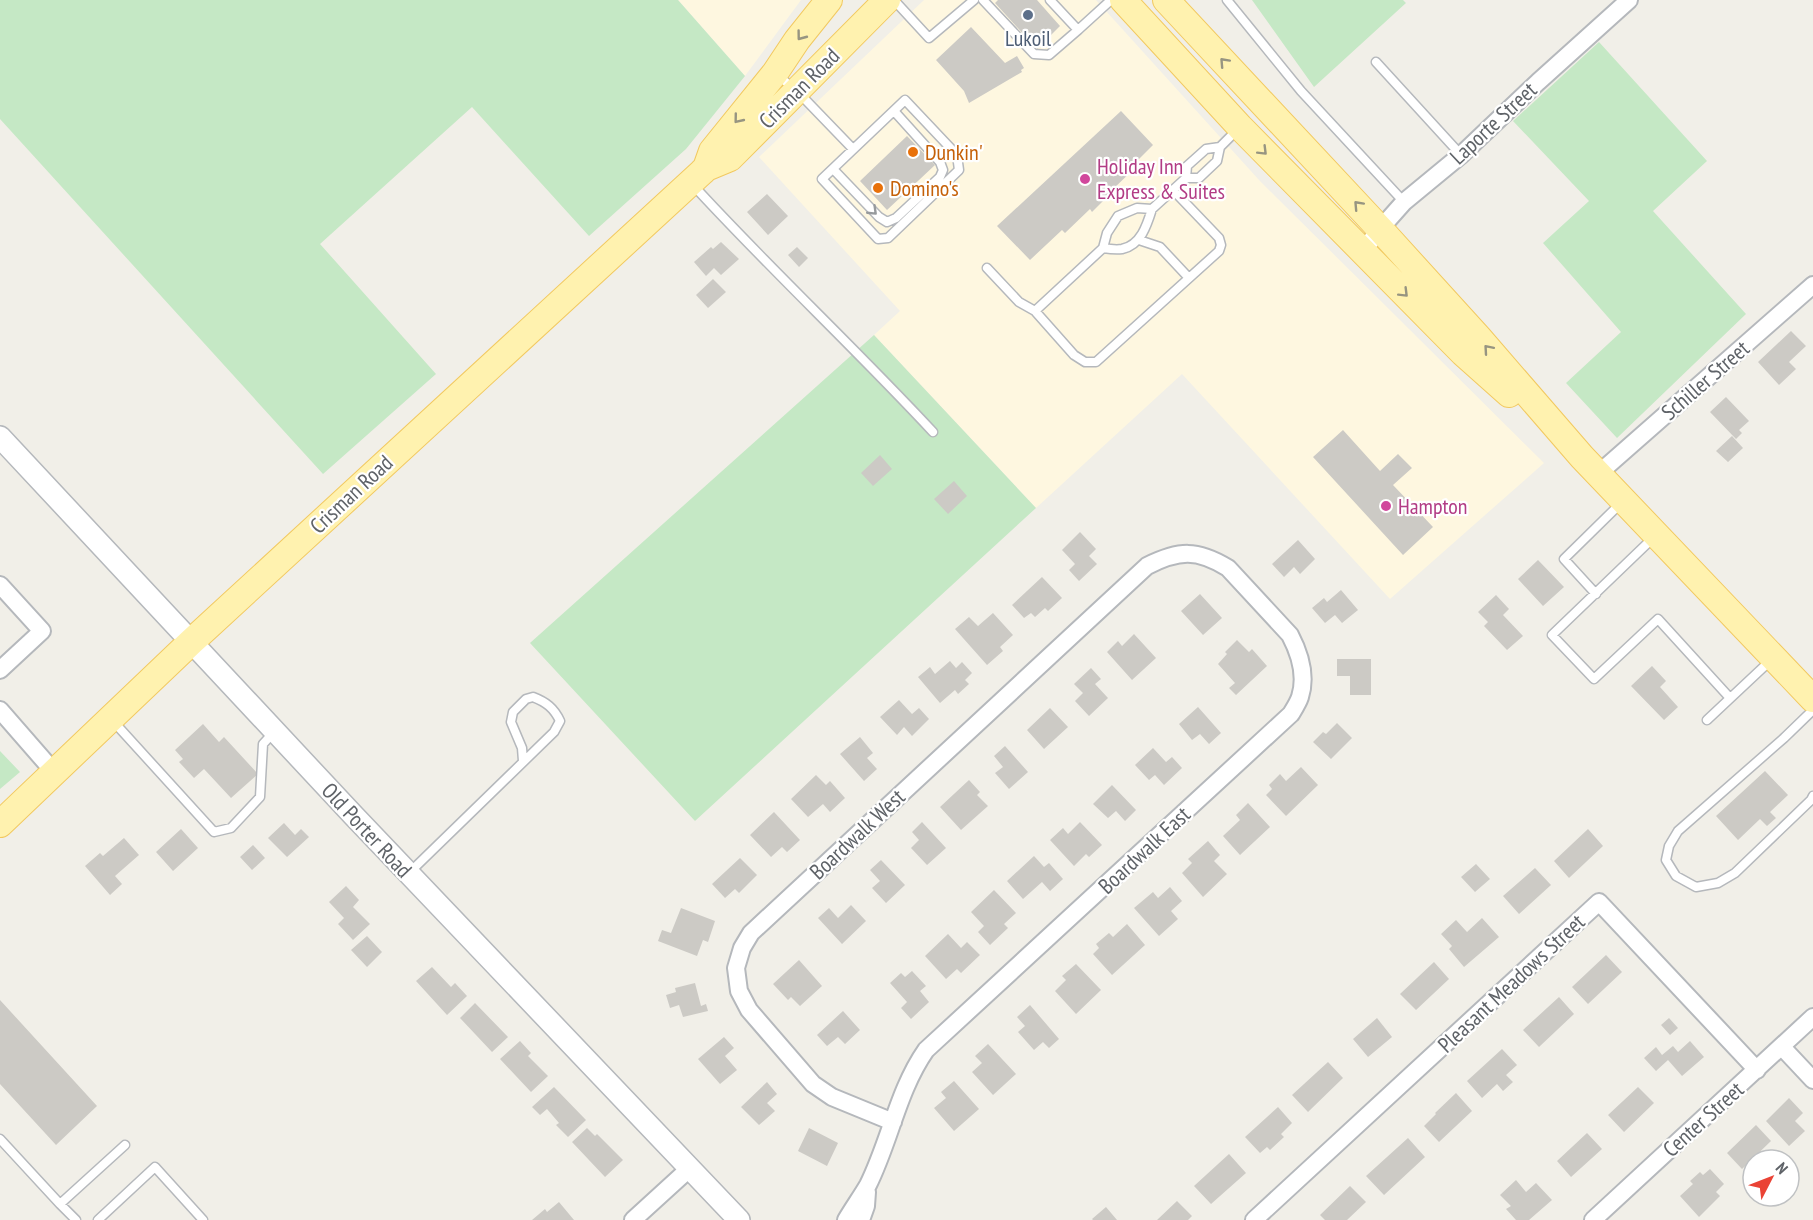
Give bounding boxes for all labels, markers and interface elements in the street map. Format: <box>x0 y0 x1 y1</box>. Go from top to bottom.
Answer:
marker: Lukoil <box>1021 8 1035 22</box>
place label: Lukoil <box>1005 24 1052 52</box>
one-way arrow <box>797 29 808 40</box>
street label: Crisman Road <box>753 42 845 134</box>
one-way arrow <box>1221 58 1232 69</box>
street label: Laporte Street <box>1444 76 1542 170</box>
one-way arrow <box>735 112 746 123</box>
place label: Dunkin' <box>925 138 983 166</box>
one-way arrow <box>1255 143 1266 154</box>
marker: Dunkin' <box>906 145 920 159</box>
place label: Holiday Inn Express & Suites <box>1097 152 1225 205</box>
marker: Holiday Inn Express & Suites <box>1078 172 1092 186</box>
place label: Domino's <box>890 174 959 202</box>
marker: Domino's <box>871 181 885 195</box>
one-way arrow <box>1354 201 1365 212</box>
one-way arrow <box>867 204 877 215</box>
one-way arrow <box>1397 286 1408 297</box>
street label: Schiller Street <box>1655 334 1755 426</box>
one-way arrow <box>1484 345 1495 356</box>
street label: Crisman Road <box>304 449 398 539</box>
place label: Hampton <box>1398 492 1468 520</box>
marker: Hampton <box>1379 499 1393 513</box>
street label: Old Porter Road <box>316 777 418 883</box>
street label: Boardwalk West <box>804 783 910 885</box>
street label: Boardwalk East <box>1092 800 1196 900</box>
street label: Pleasant Meadows Street <box>1432 908 1590 1058</box>
street label: Center Street <box>1657 1075 1749 1163</box>
north arrow <box>1741 1148 1801 1208</box>
text: N <box>1772 1158 1792 1178</box>

